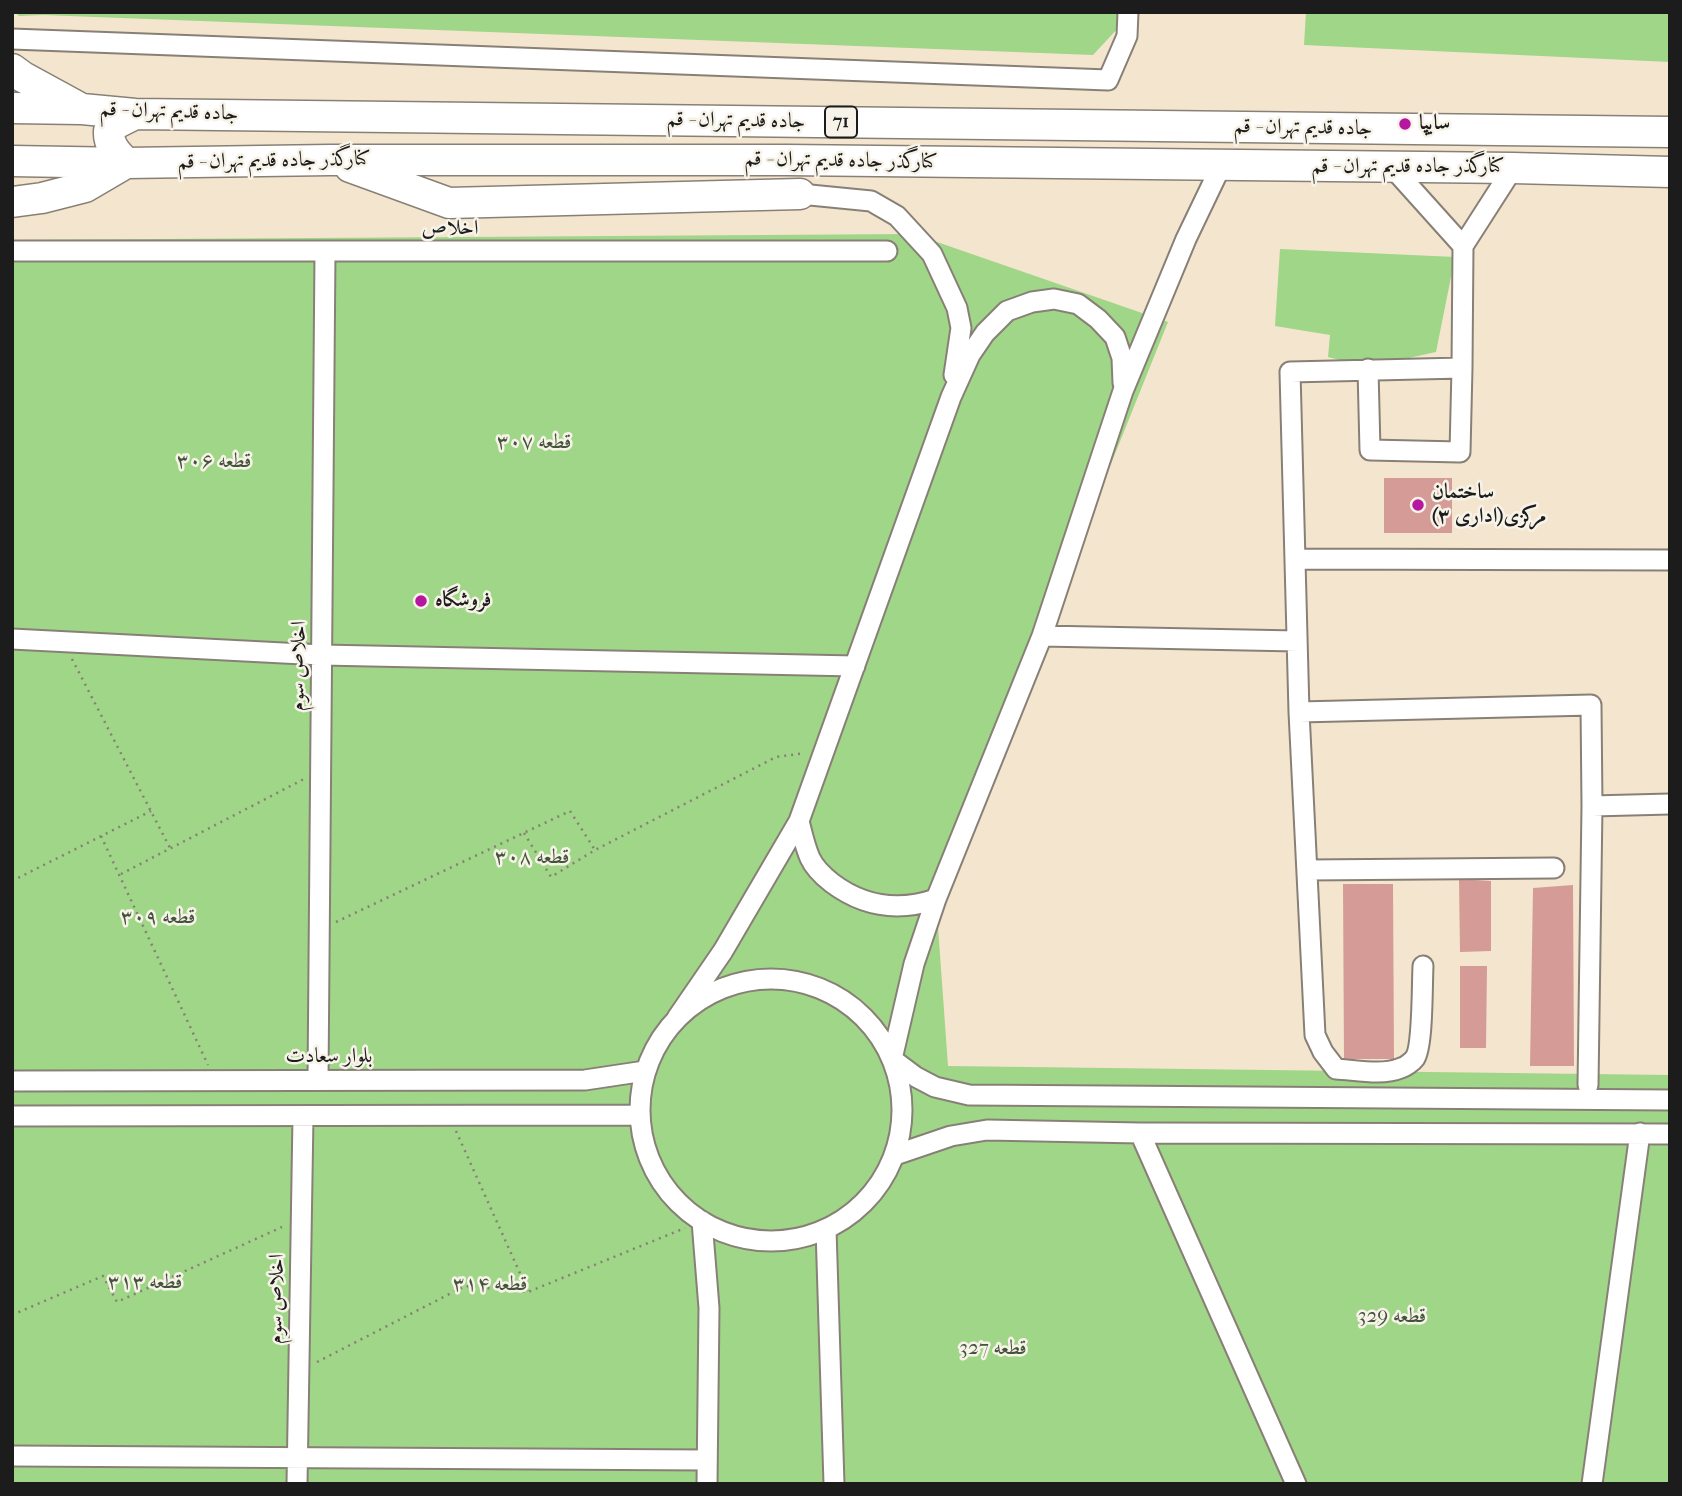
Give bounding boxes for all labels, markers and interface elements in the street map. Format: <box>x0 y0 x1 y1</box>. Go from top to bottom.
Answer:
street label: جاده قدیم تهران - قم <box>99 97 239 127</box>
road number: 71 <box>825 106 857 138</box>
street label: جاده قدیم تهران - قم <box>666 107 806 135</box>
place label: سایپا <box>1419 111 1450 137</box>
street label: جاده قدیم تهران - قم <box>1233 114 1373 142</box>
marker: سایپا <box>1397 116 1413 132</box>
street label: کنارگذر جاده قدیم تهران - قم <box>177 147 371 175</box>
street label: کنارگذر جاده قدیم تهران - قم <box>744 147 938 175</box>
street label: کنارگذر جاده قدیم تهران - قم <box>1311 154 1505 180</box>
street label: اخلاص <box>421 216 479 242</box>
park label: قطعه ۳۰۷ <box>497 430 571 456</box>
park label: قطعه ۳۰۶ <box>177 449 251 475</box>
place label: ساختمان مرکزی(اداری ۳) <box>1432 480 1546 530</box>
marker: ساختمان مرکزی(اداری ۳) <box>1410 497 1426 513</box>
place label: فروشگاه <box>435 588 492 614</box>
marker: فروشگاه <box>413 593 429 609</box>
street label: اخلاص سوم <box>286 621 312 711</box>
park label: قطعه ۳۰۸ <box>495 845 569 871</box>
park label: قطعه ۳۰۹ <box>121 905 195 931</box>
street label: بلوار سعادت <box>286 1044 372 1070</box>
street label: اخلاص سوم <box>264 1254 290 1344</box>
park label: قطعه ۳۱۳ <box>108 1270 182 1296</box>
park label: قطعه ۳۱۴ <box>453 1272 527 1298</box>
park label: قطعه 329 <box>1358 1304 1426 1330</box>
park label: قطعه 327 <box>959 1336 1027 1362</box>

